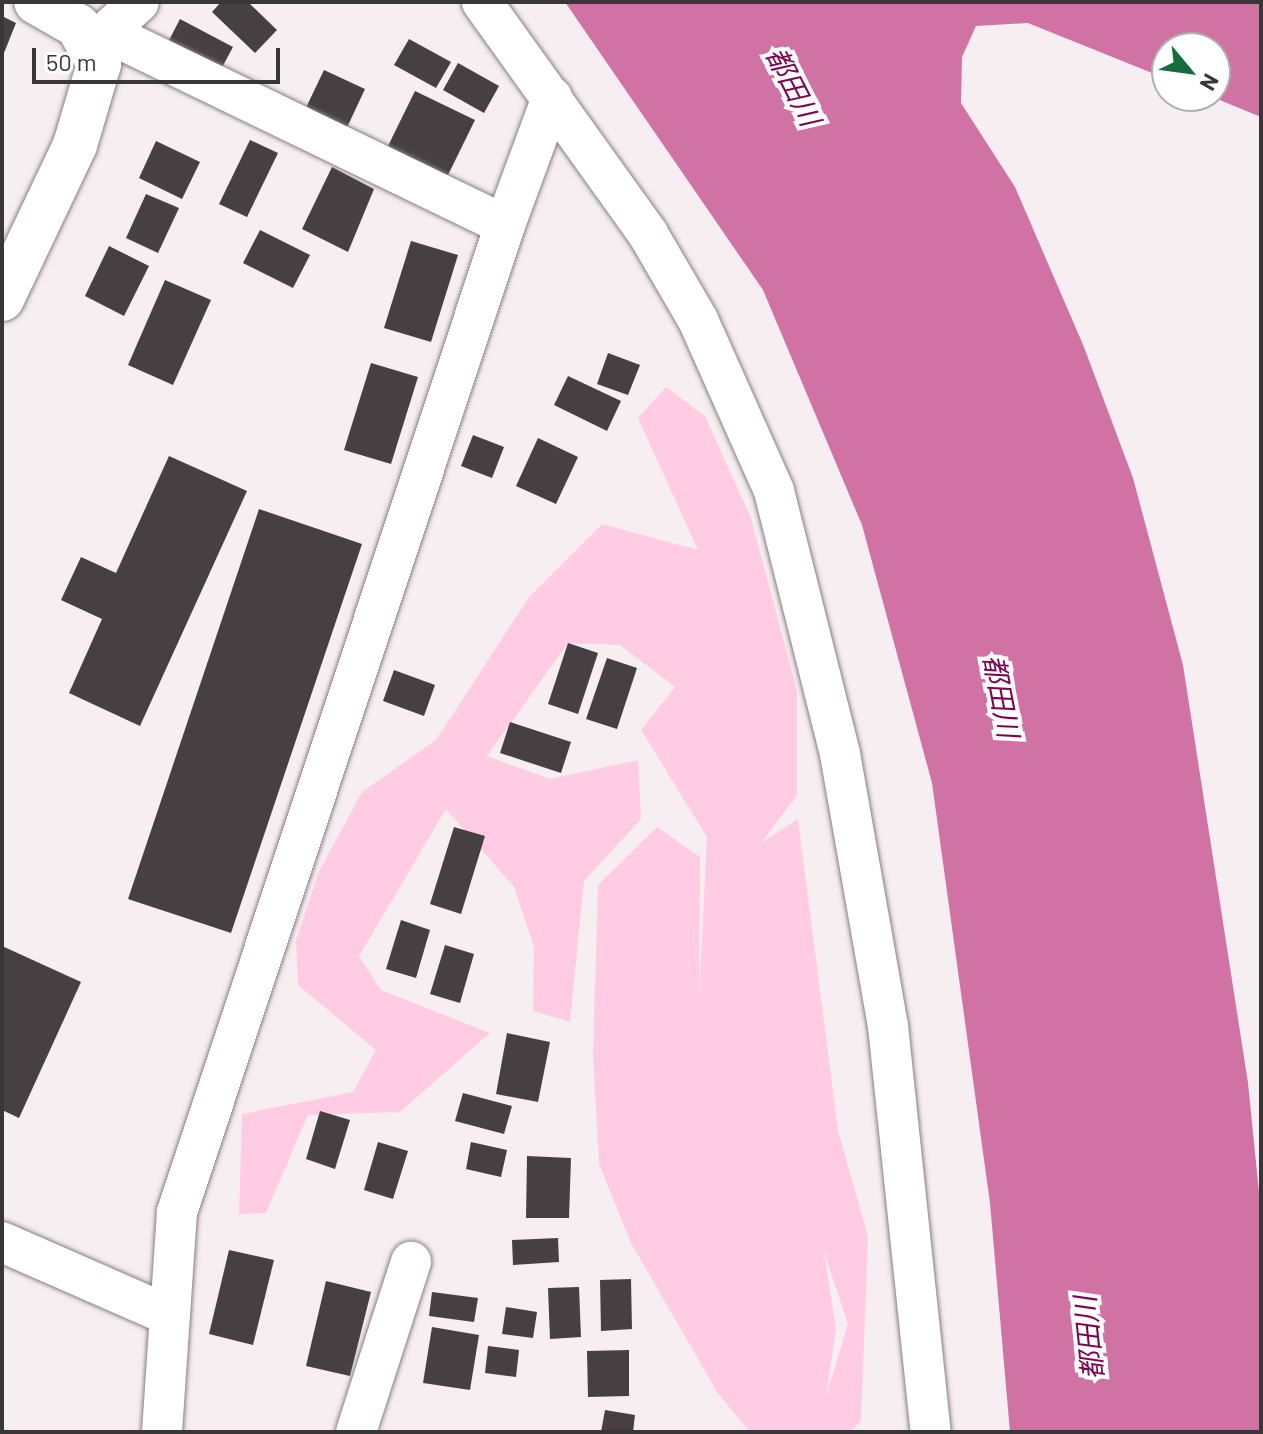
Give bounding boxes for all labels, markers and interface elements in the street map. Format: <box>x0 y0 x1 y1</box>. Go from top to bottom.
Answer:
scale bar <box>36 32 284 82</box>
north arrow <box>1151 32 1231 112</box>
water label: 都田川 <box>760 41 828 131</box>
text: 50 m <box>46 47 97 76</box>
text: N <box>1195 70 1225 95</box>
water label: 都田川 <box>977 652 1027 740</box>
water label: 都田川 <box>1067 1294 1109 1382</box>

